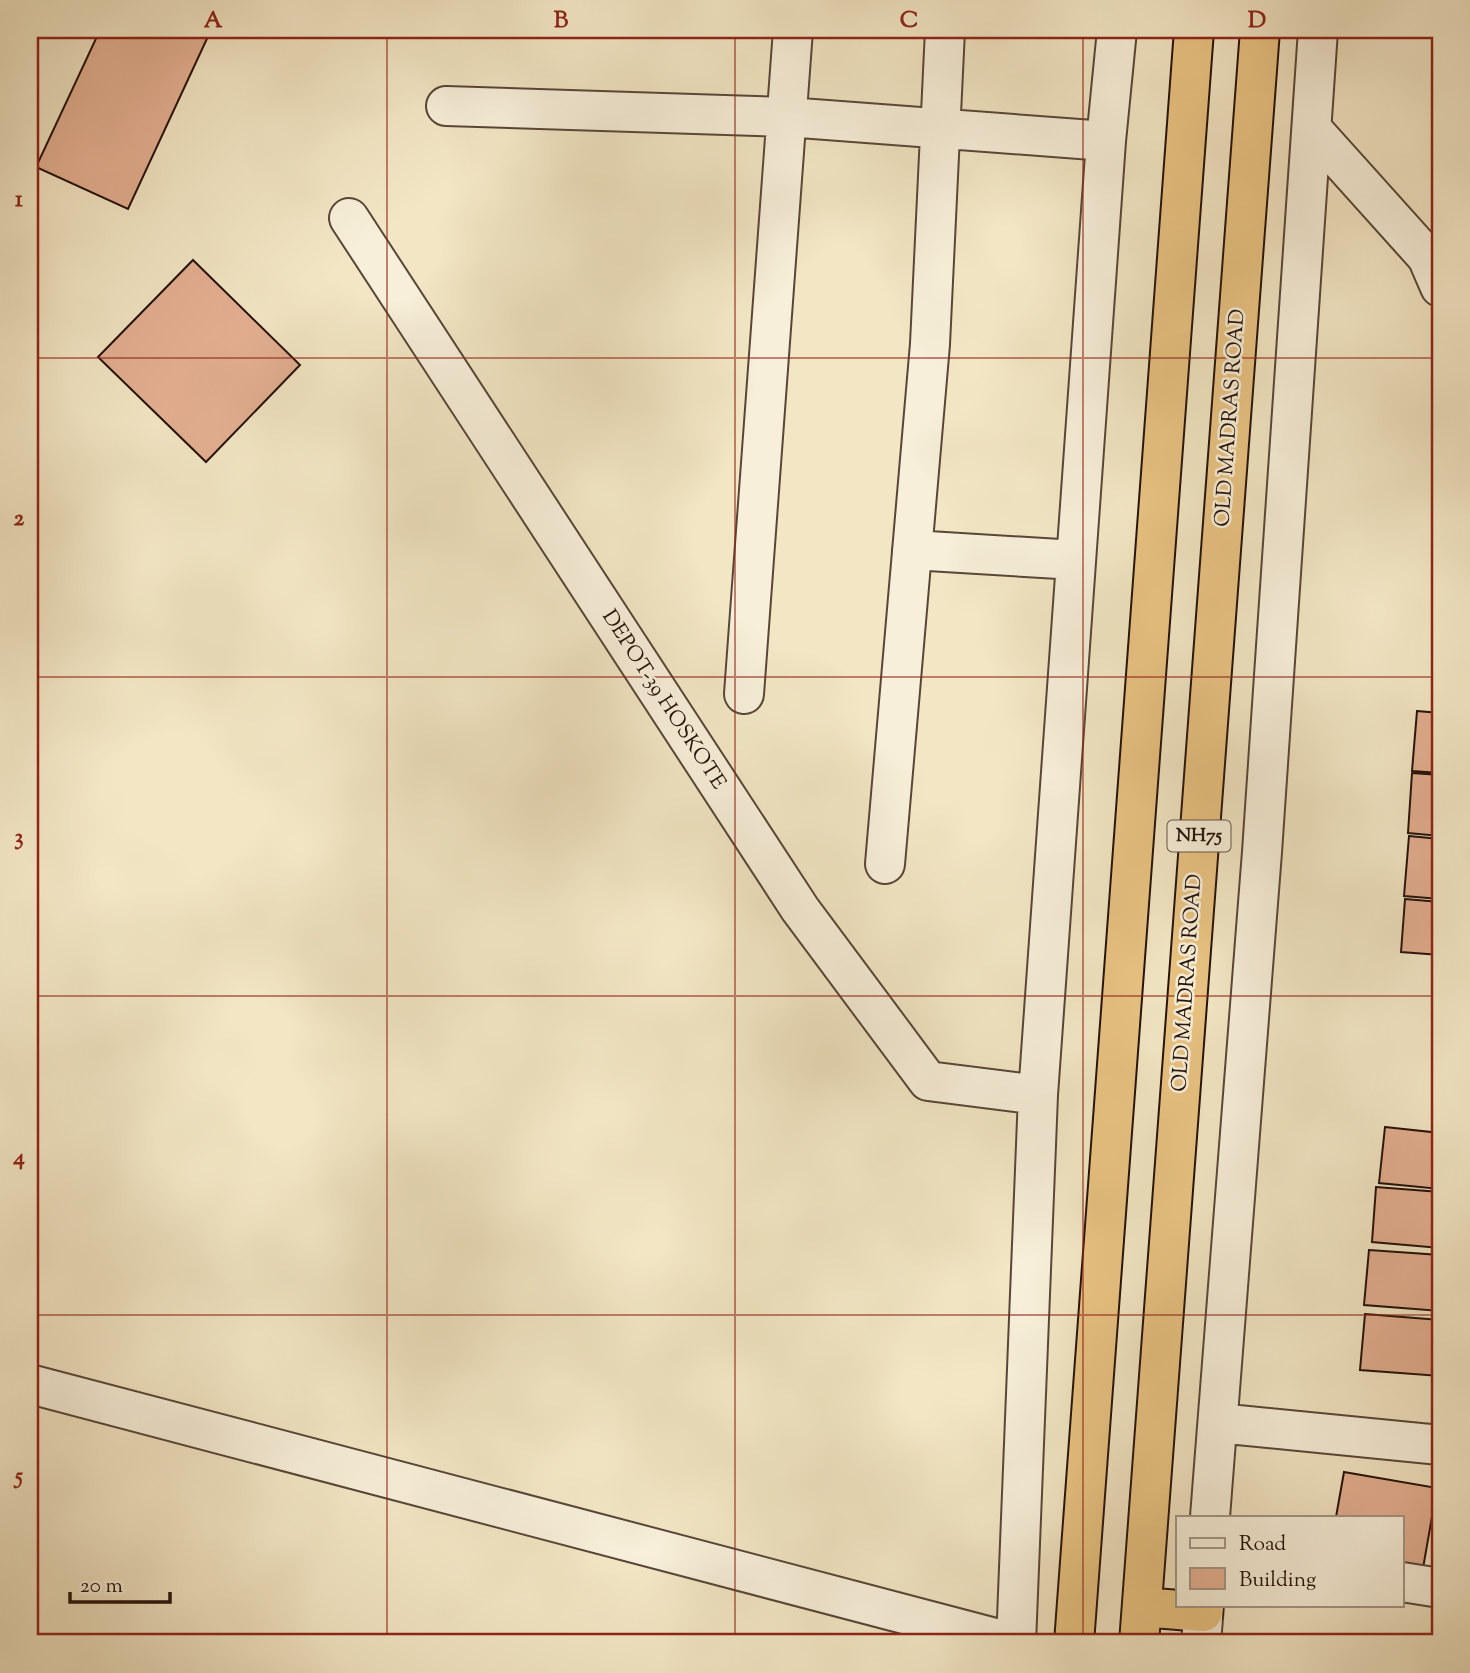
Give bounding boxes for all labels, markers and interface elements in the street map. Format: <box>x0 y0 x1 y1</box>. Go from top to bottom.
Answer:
text: A <box>204 5 223 38</box>
text: B <box>554 5 569 38</box>
text: C <box>900 5 918 38</box>
text: D <box>1248 5 1266 38</box>
text: 1 <box>15 184 23 217</box>
street label: OLD MADRAS ROAD <box>1208 308 1254 528</box>
text: 2 <box>14 503 25 536</box>
street label: DEPOT-39 HOSKOTE <box>594 604 733 796</box>
road number: NH75 <box>1168 820 1230 852</box>
text: 3 <box>14 822 24 855</box>
street label: OLD MADRAS ROAD <box>1165 873 1211 1093</box>
text: 4 <box>12 1142 25 1175</box>
text: 5 <box>13 1461 23 1494</box>
legend <box>1176 1516 1404 1606</box>
text: Road <box>1239 1530 1286 1560</box>
scale bar <box>70 1561 170 1605</box>
text: Building <box>1239 1566 1316 1596</box>
text: 20 m <box>80 1572 123 1602</box>

